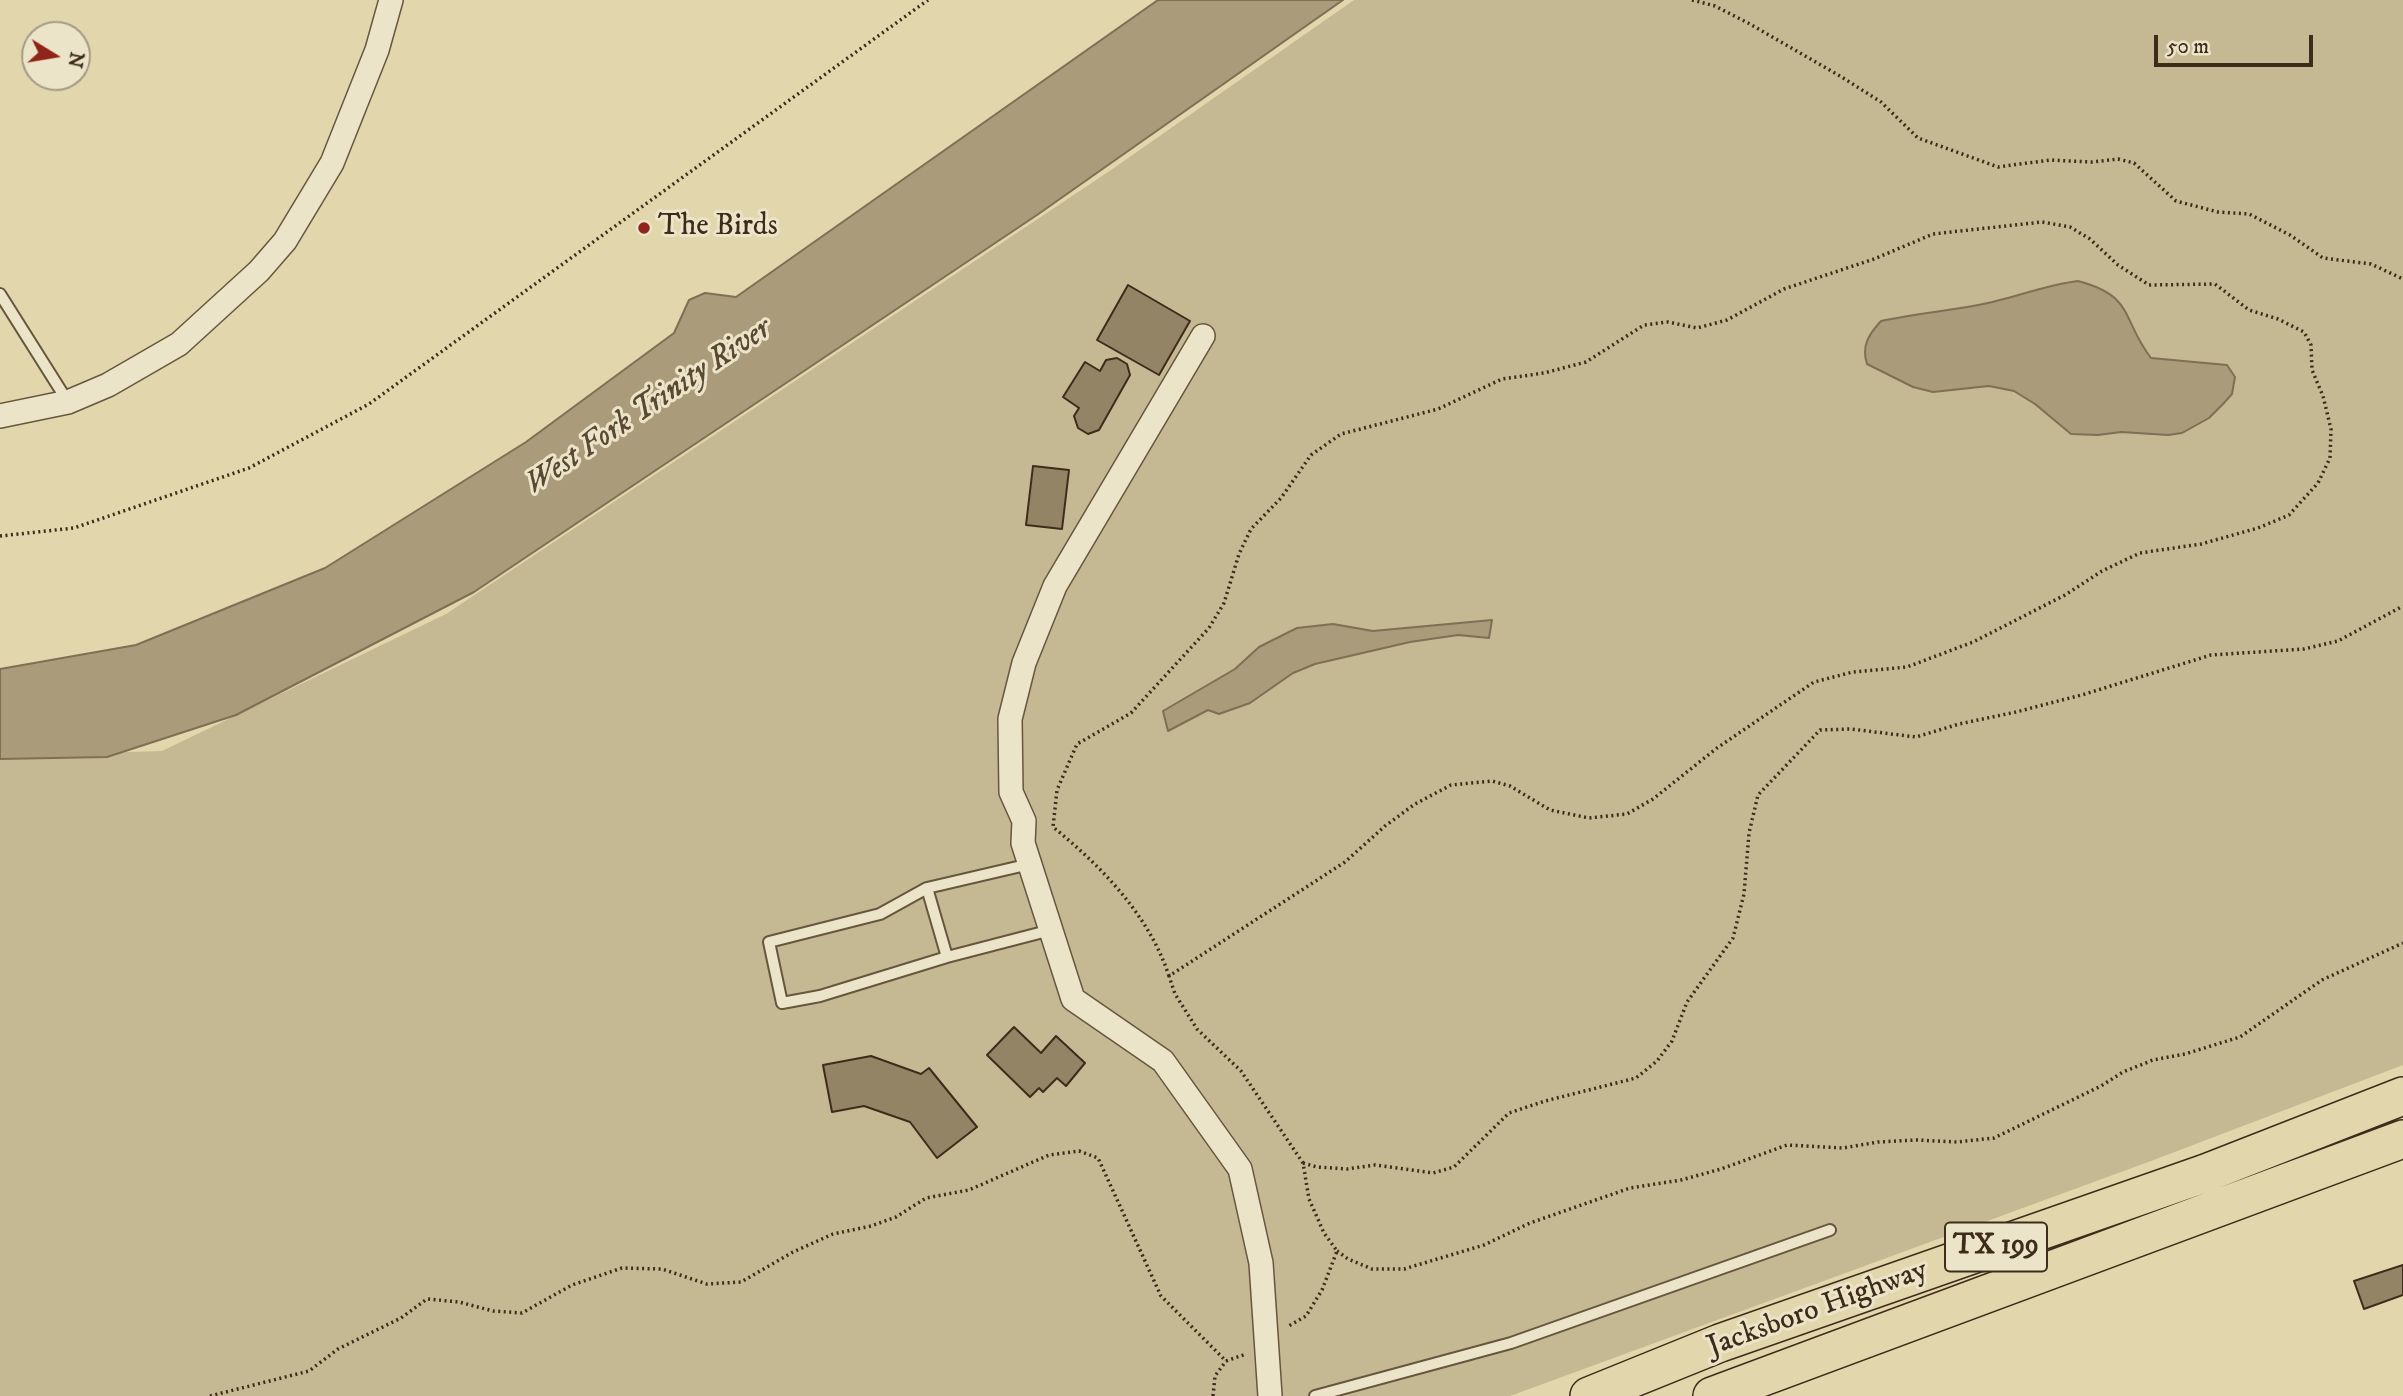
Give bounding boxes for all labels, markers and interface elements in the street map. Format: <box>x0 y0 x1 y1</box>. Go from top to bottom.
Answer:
north arrow <box>21 21 91 91</box>
scale bar <box>2158 21 2317 65</box>
text: 50 m <box>2167 34 2209 60</box>
text: N <box>62 50 88 70</box>
place label: The Birds <box>658 210 778 246</box>
marker: The Birds <box>636 220 652 236</box>
water label: West Fork Trinity River <box>518 311 780 505</box>
road number: TX 199 <box>1945 1222 2047 1272</box>
street label: Jacksboro Highway <box>1703 1253 1933 1367</box>

